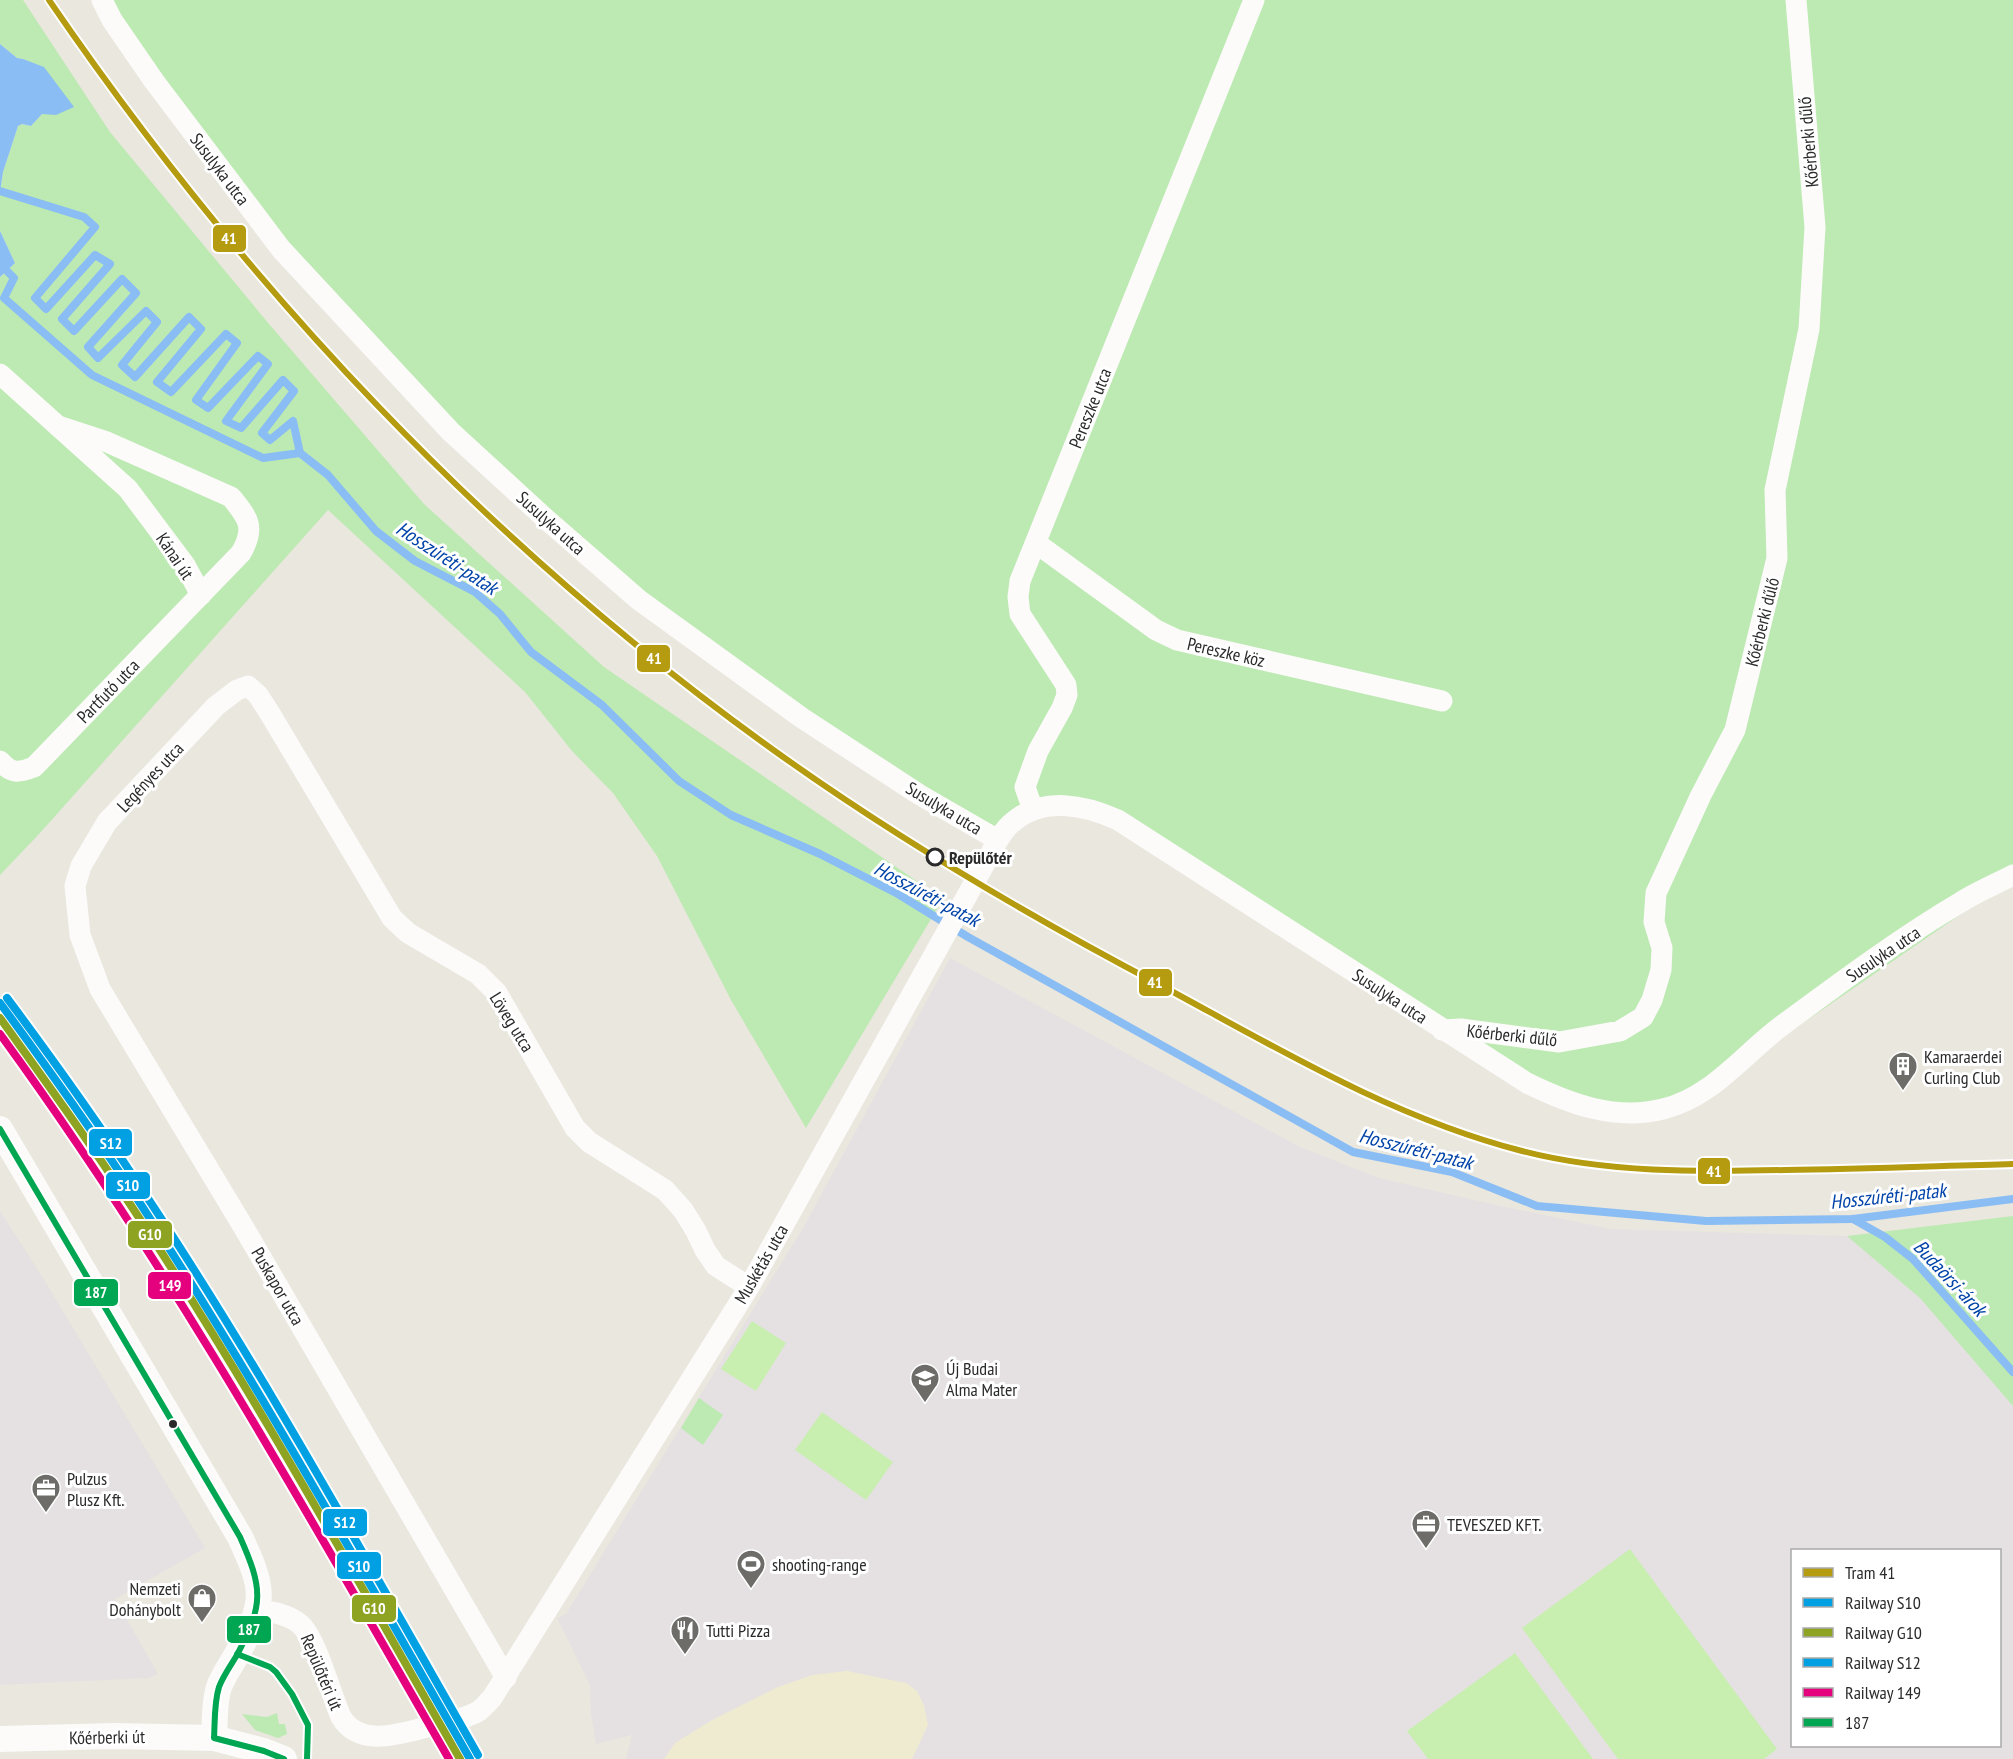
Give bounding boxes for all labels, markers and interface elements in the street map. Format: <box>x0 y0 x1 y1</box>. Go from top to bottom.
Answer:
street label: Kőérberki dűlő <box>1793 96 1823 188</box>
street label: Susulyka utca <box>185 128 255 210</box>
line badge: 41 <box>212 224 247 253</box>
text: 41 <box>221 228 237 248</box>
street label: Pereszke utca <box>1064 365 1116 451</box>
street label: Susulyka utca <box>512 486 590 560</box>
water label: Hosszúréti-patak <box>391 515 505 602</box>
street label: Kánai út <box>151 528 199 584</box>
street label: Kőérberki dűlő <box>1740 575 1784 669</box>
street label: Pereszke köz <box>1185 632 1267 672</box>
line badge: 41 <box>636 644 671 673</box>
text: 41 <box>646 648 662 668</box>
street label: Partfutó utca <box>72 654 144 728</box>
street label: Legényes utca <box>112 737 188 817</box>
street label: Susulyka utca <box>902 776 986 840</box>
place label: Repülőtér <box>949 846 1012 869</box>
marker: Repülőtér <box>926 848 944 866</box>
water label: Hosszúréti-patak <box>870 855 986 934</box>
street label: Susulyka utca <box>1841 921 1925 987</box>
street label: Susulyka utca <box>1348 963 1432 1029</box>
line badge: 41 <box>1138 968 1173 997</box>
text: 41 <box>1147 972 1163 992</box>
street label: Löveg utca <box>485 988 539 1056</box>
street label: Kőérberki dűlő <box>1466 1019 1559 1051</box>
place label: Kamaraerdei Curling Club <box>1924 1045 2002 1089</box>
building icon: Kamaraerdei Curling Club <box>1887 1050 1919 1092</box>
water label: Hosszúréti-patak <box>1357 1122 1478 1176</box>
line badge: S12 <box>88 1128 133 1157</box>
text: S12 <box>100 1133 122 1153</box>
line badge: 41 <box>1697 1157 1731 1185</box>
text: 41 <box>1706 1161 1722 1181</box>
line badge: S10 <box>105 1171 151 1200</box>
text: S10 <box>117 1175 140 1195</box>
water label: Hosszúréti-patak <box>1829 1177 1949 1215</box>
line badge: G10 <box>127 1220 173 1249</box>
street label: Muskétás utca <box>729 1220 793 1308</box>
text: G10 <box>138 1224 162 1244</box>
water label: Budaörsi-árok <box>1908 1234 1994 1323</box>
street label: Puskapor utca <box>246 1243 310 1329</box>
line badge: 149 <box>147 1271 192 1300</box>
text: 149 <box>159 1275 181 1295</box>
line badge: 187 <box>73 1278 119 1307</box>
text: 187 <box>85 1282 107 1302</box>
place label: Új Budai Alma Mater <box>946 1357 1017 1401</box>
school or university icon: Új Budai Alma Mater <box>909 1362 941 1404</box>
unlabelled marker <box>167 1418 179 1430</box>
place label: Pulzus Plusz Kft. <box>67 1467 125 1511</box>
office icon: Pulzus Plusz Kft. <box>30 1472 62 1514</box>
line badge: S12 <box>322 1508 368 1537</box>
office icon: TEVESZED KFT. <box>1410 1508 1442 1550</box>
text: S12 <box>334 1512 356 1532</box>
place label: TEVESZED KFT. <box>1447 1513 1541 1536</box>
sports icon: shooting-range <box>735 1548 767 1590</box>
legend <box>1791 1549 2001 1747</box>
line badge: S10 <box>336 1551 382 1580</box>
place label: shooting-range <box>772 1553 867 1576</box>
text: S10 <box>348 1556 371 1576</box>
text: Tram 41 <box>1845 1561 1895 1584</box>
place label: Nemzeti Dohánybolt <box>109 1577 181 1621</box>
shop icon: Nemzeti Dohánybolt <box>186 1582 218 1624</box>
text: Railway S10 <box>1845 1591 1921 1614</box>
line badge: G10 <box>351 1594 397 1623</box>
text: G10 <box>362 1598 386 1618</box>
restaurant icon: Tutti Pizza <box>669 1614 701 1656</box>
line badge: 187 <box>226 1615 272 1644</box>
text: 187 <box>238 1619 260 1639</box>
place label: Tutti Pizza <box>706 1619 770 1642</box>
text: Railway G10 <box>1845 1621 1922 1644</box>
street label: Repülőtéri út <box>296 1630 348 1714</box>
text: Railway S12 <box>1845 1651 1921 1674</box>
text: Railway 149 <box>1845 1681 1921 1704</box>
text: 187 <box>1845 1711 1869 1734</box>
street label: Kőérberki út <box>69 1725 145 1749</box>

